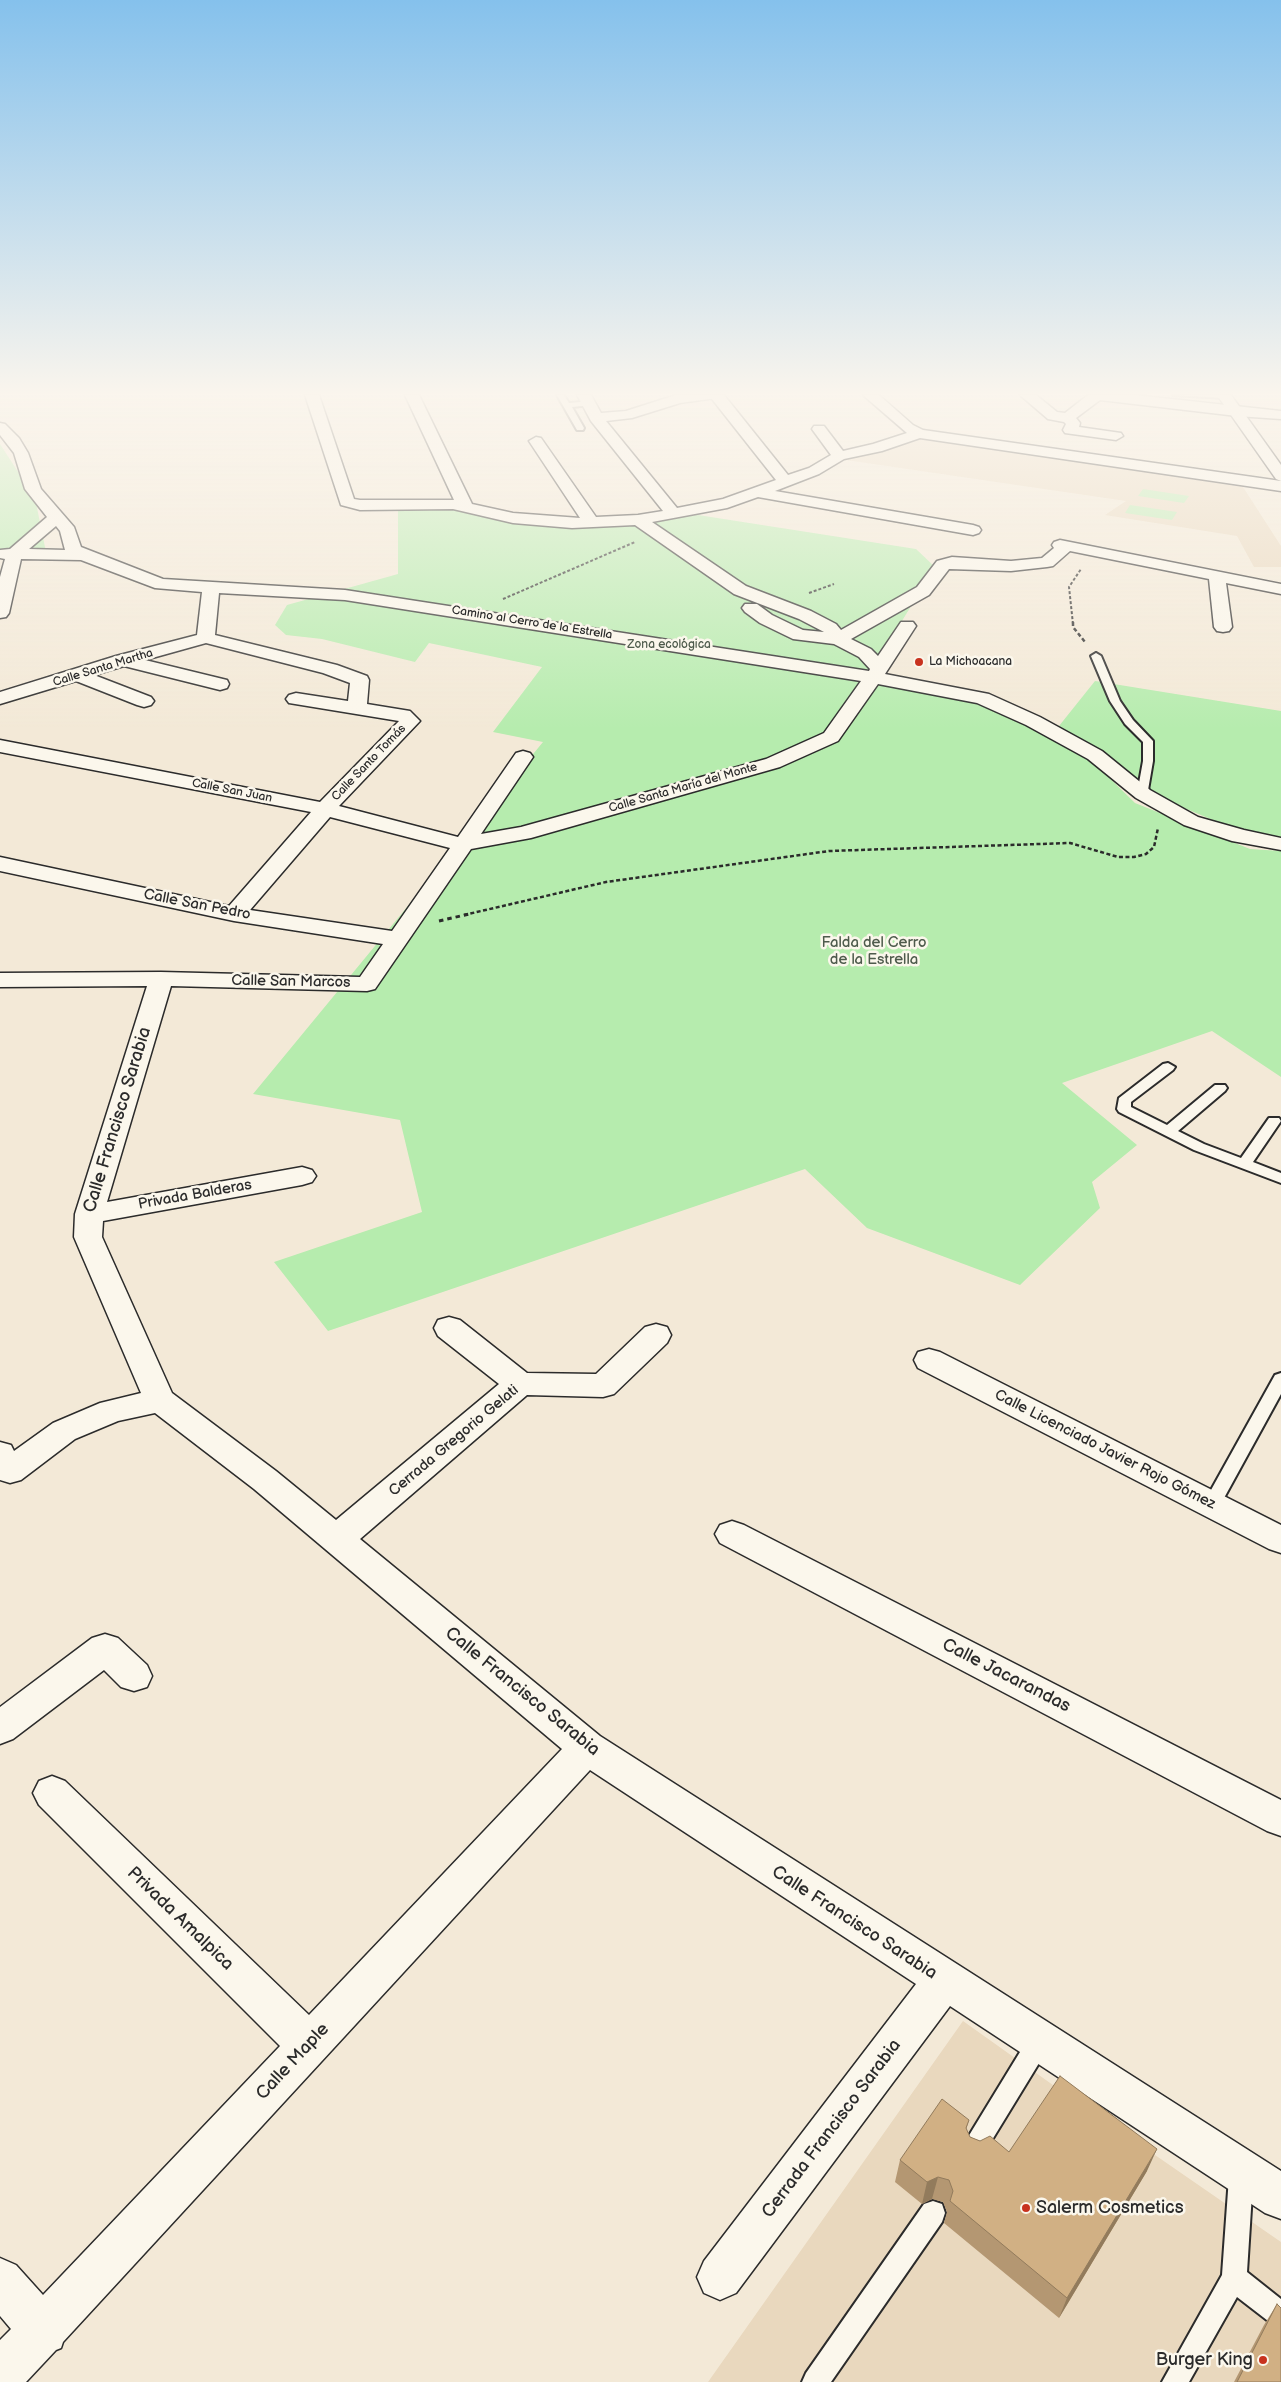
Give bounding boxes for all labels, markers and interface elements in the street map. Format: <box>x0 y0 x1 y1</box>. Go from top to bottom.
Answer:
street label: Camino al Cerro de la Estrella <box>451 603 613 643</box>
park label: Zona ecológica <box>627 638 711 652</box>
street label: Calle Santa Martha <box>51 646 155 690</box>
place label: La Michoacana <box>929 655 1012 669</box>
marker: La Michoacana <box>913 656 925 668</box>
street label: Calle Santo Tomás <box>329 722 409 804</box>
street label: Calle Santa María del Monte <box>607 760 759 816</box>
street label: Calle San Juan <box>191 776 273 806</box>
street label: Calle San Pedro <box>142 886 252 924</box>
park label: Falda del Cerro de la Estrella <box>822 934 926 969</box>
street label: Calle San Marcos <box>231 972 351 992</box>
street label: Calle Francisco Sarabia <box>79 1025 157 1215</box>
street label: Privada Balderas <box>137 1176 253 1214</box>
street label: Cerrada Gregorio Gelati <box>386 1382 522 1500</box>
street label: Calle Licenciado Javier Rojo Gómez <box>991 1386 1219 1514</box>
street label: Calle Francisco Sarabia <box>440 1623 604 1761</box>
street label: Calle Jacarandas <box>938 1634 1074 1718</box>
street label: Calle Francisco Sarabia <box>767 1861 941 1985</box>
street label: Privada Amalpica <box>122 1863 238 1975</box>
street label: Calle Maple <box>252 2019 334 2105</box>
street label: Cerrada Francisco Sarabia <box>758 2035 906 2223</box>
place label: Salerm Cosmetics <box>1036 2197 1184 2219</box>
marker: Salerm Cosmetics <box>1020 2202 1032 2214</box>
place label: Burger King <box>1156 2349 1253 2371</box>
marker: Burger King <box>1257 2354 1269 2366</box>

